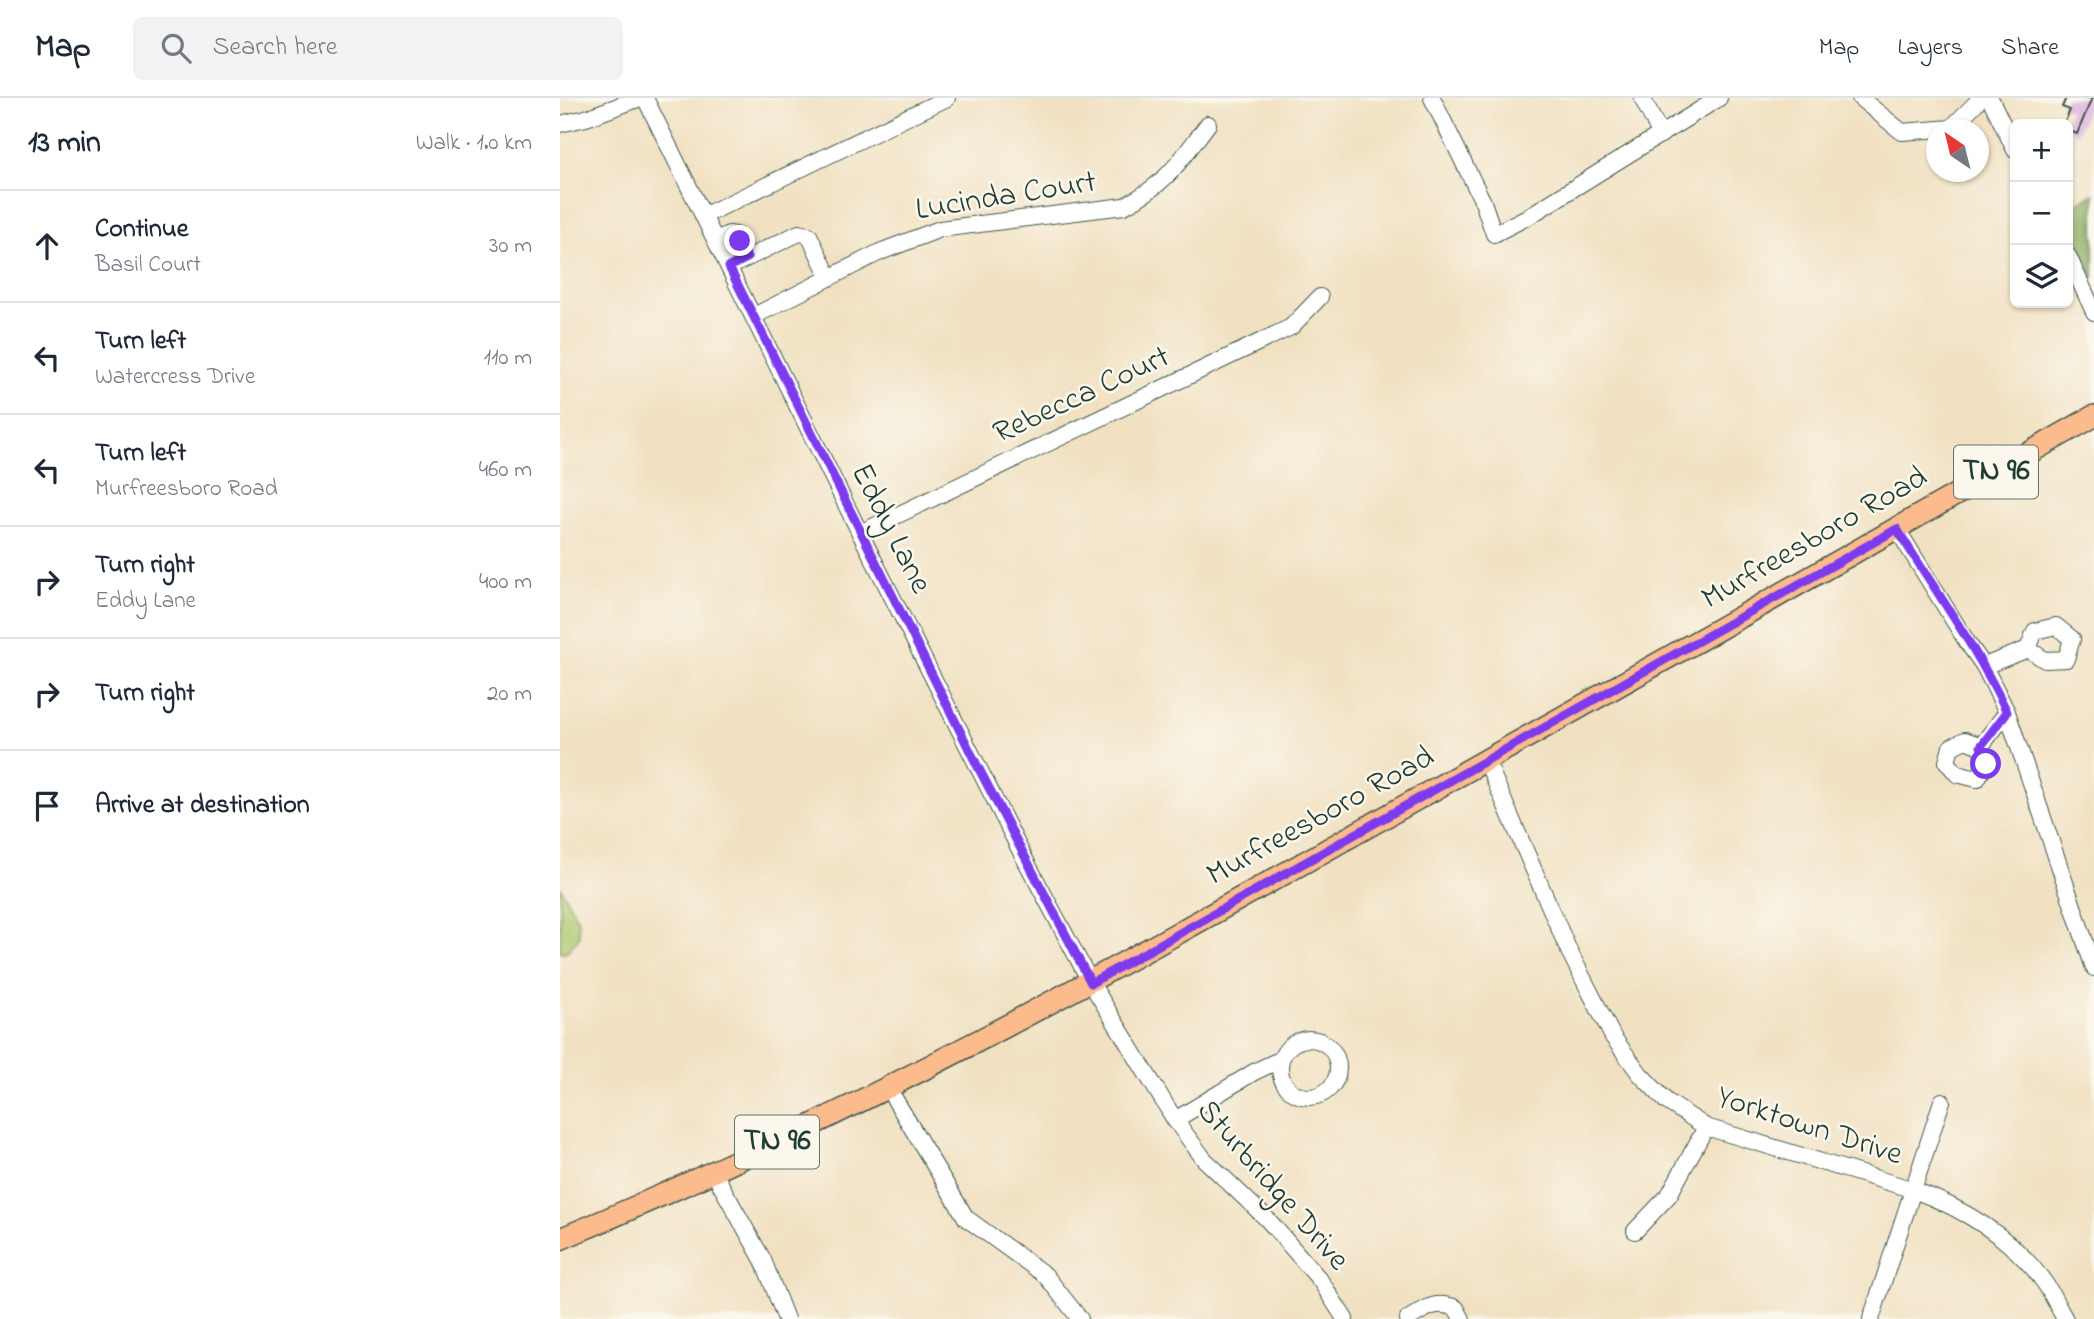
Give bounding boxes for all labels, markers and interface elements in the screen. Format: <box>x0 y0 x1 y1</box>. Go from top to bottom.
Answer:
search box <box>133 17 623 80</box>
text: Map <box>35 24 91 72</box>
icon: search <box>157 29 195 67</box>
text: Search here <box>213 29 337 67</box>
text: Map <box>1819 31 1859 66</box>
text: Layers <box>1897 31 1963 66</box>
text: Share <box>2001 31 2059 66</box>
north arrow <box>1926 119 1989 182</box>
map controls <box>2010 119 2073 308</box>
button: + <box>2010 119 2073 182</box>
text: 13 min <box>28 122 101 166</box>
text: Walk · 1.0 km <box>416 127 532 160</box>
street label: Lucinda Court <box>912 160 1100 234</box>
button: − <box>2010 182 2073 245</box>
text: Continue <box>95 211 188 249</box>
route end <box>724 225 755 256</box>
icon: ahead <box>28 227 66 265</box>
text: 30 m <box>489 230 532 263</box>
button: layers <box>2010 245 2073 308</box>
text: Basil Court <box>95 249 201 282</box>
text: Turn left <box>95 323 186 361</box>
street label: Rebecca Court <box>986 334 1178 457</box>
icon: left <box>28 339 66 377</box>
text: 110 m <box>484 342 532 375</box>
text: Watercress Drive <box>95 361 255 394</box>
text: Turn left <box>95 435 186 473</box>
road number: TN 96 <box>1954 446 2038 498</box>
icon: left <box>28 451 66 489</box>
text: 460 m <box>479 454 532 487</box>
street label: Murfreesboro Road <box>1693 455 1937 623</box>
street label: Eddy Lane <box>837 456 943 603</box>
text: Murfreesboro Road <box>95 473 278 506</box>
text: Turn right <box>95 547 195 585</box>
icon: right <box>28 563 66 601</box>
text: 400 m <box>479 566 532 599</box>
text: Eddy Lane <box>95 585 196 618</box>
icon: right <box>28 675 66 713</box>
text: Turn right <box>95 675 195 713</box>
text: 20 m <box>487 678 532 711</box>
street label: Murfreesboro Road <box>1199 735 1443 899</box>
route start <box>1970 748 2001 779</box>
icon: arrive <box>28 787 66 825</box>
text: Arrive at destination <box>95 787 310 825</box>
street label: Yorktown Drive <box>1710 1075 1909 1179</box>
street label: Sturbridge Drive <box>1184 1090 1360 1282</box>
road number: TN 96 <box>735 1116 819 1168</box>

